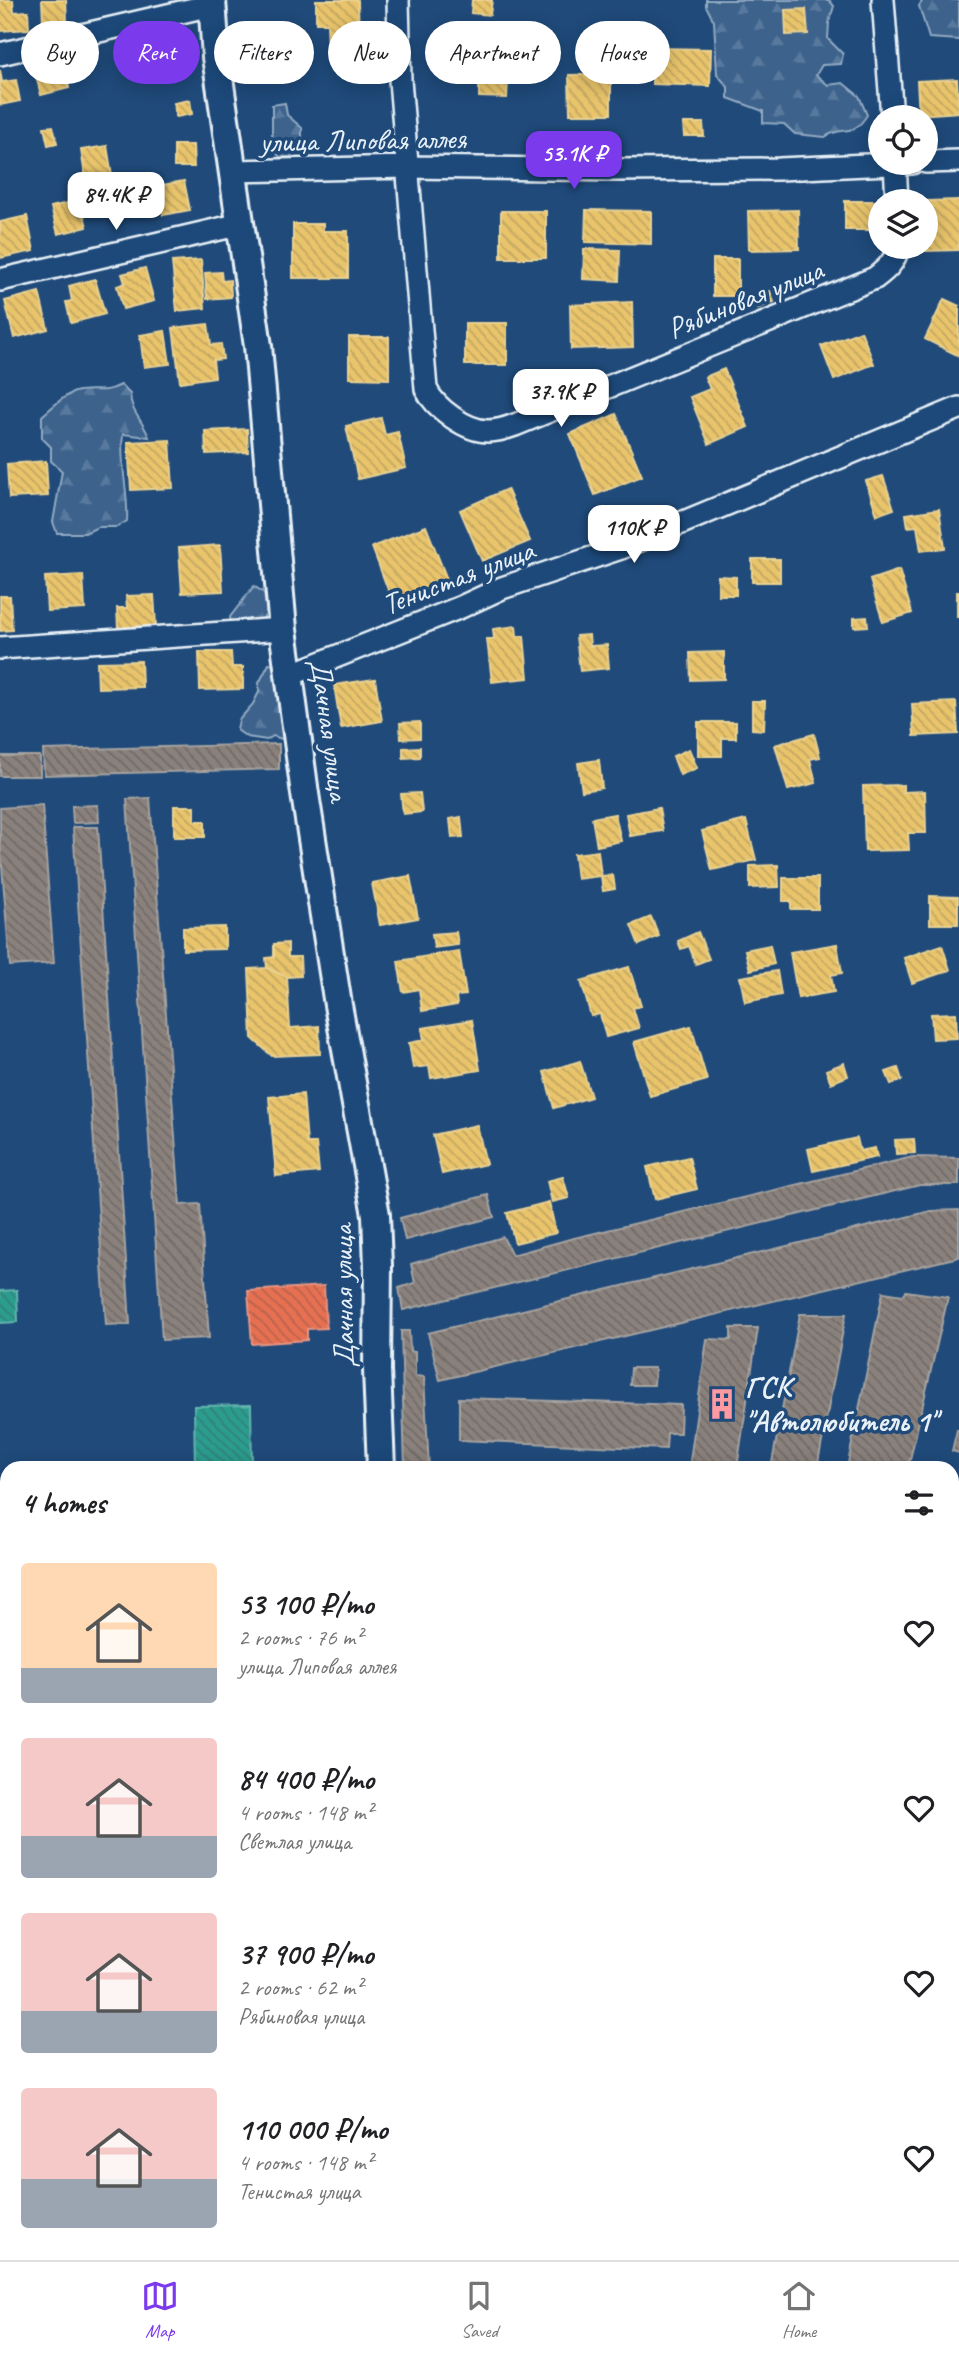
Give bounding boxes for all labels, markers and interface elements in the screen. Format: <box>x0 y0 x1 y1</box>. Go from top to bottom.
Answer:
chip: Buy <box>21 21 99 84</box>
chip: Rent <box>113 21 200 84</box>
chip: Filters <box>214 21 314 84</box>
chip: New <box>328 21 411 84</box>
chip: Apartment <box>425 21 561 84</box>
chip: House <box>575 21 670 84</box>
map controls <box>868 105 938 259</box>
button: locate <box>868 105 938 175</box>
street label: улица Липовая аллея <box>257 119 468 161</box>
pin: 53.1K ₽ <box>509 132 639 191</box>
text: 53.1K ₽ <box>542 139 606 168</box>
pin: 84.4K ₽ <box>51 173 181 232</box>
text: 84.4K ₽ <box>84 180 148 209</box>
button: layers <box>868 189 938 259</box>
street label: Рябиновая улица <box>662 250 830 347</box>
pin: 37.9K ₽ <box>496 370 626 429</box>
text: 37.9K ₽ <box>529 377 593 406</box>
pin: 110K ₽ <box>577 505 691 565</box>
text: 110K ₽ <box>604 513 664 542</box>
street label: Тенистая улица <box>377 530 541 623</box>
street label: Дачная улица <box>301 656 359 806</box>
street label: Дачная улица <box>323 1221 363 1368</box>
place label: ГСК "Автолюбитель 1" <box>745 1368 943 1440</box>
building icon: ГСК "Автолюбитель 1" <box>705 1387 739 1421</box>
text: 4 homes <box>21 1484 106 1522</box>
icon: filters <box>900 1484 938 1522</box>
text: 53 100 ₽/mo <box>238 1585 373 1623</box>
icon: home <box>77 1591 161 1675</box>
icon: heart <box>900 1614 938 1652</box>
text: 2 rooms · 76 m² <box>238 1623 362 1652</box>
text: улица Липовая аллея <box>238 1652 396 1681</box>
text: 84 400 ₽/mo <box>238 1760 374 1798</box>
icon: home <box>77 1766 161 1850</box>
icon: heart <box>900 1789 938 1827</box>
text: 4 rooms · 148 m² <box>238 1798 373 1827</box>
text: Светлая улица <box>238 1827 351 1856</box>
text: 37 900 ₽/mo <box>238 1935 373 1973</box>
icon: home <box>77 1941 161 2025</box>
icon: heart <box>900 1964 938 2002</box>
text: 2 rooms · 62 m² <box>238 1973 362 2002</box>
text: Рябиновая улица <box>238 2002 364 2031</box>
text: 110 000 ₽/mo <box>238 2110 387 2148</box>
icon: home <box>77 2116 161 2200</box>
icon: heart <box>900 2139 938 2177</box>
text: 4 rooms · 148 m² <box>238 2148 373 2177</box>
text: Тенистая улица <box>238 2177 360 2206</box>
tab: Map <box>141 2277 179 2343</box>
tab: Saved <box>460 2277 498 2343</box>
tab: Home <box>780 2277 818 2343</box>

